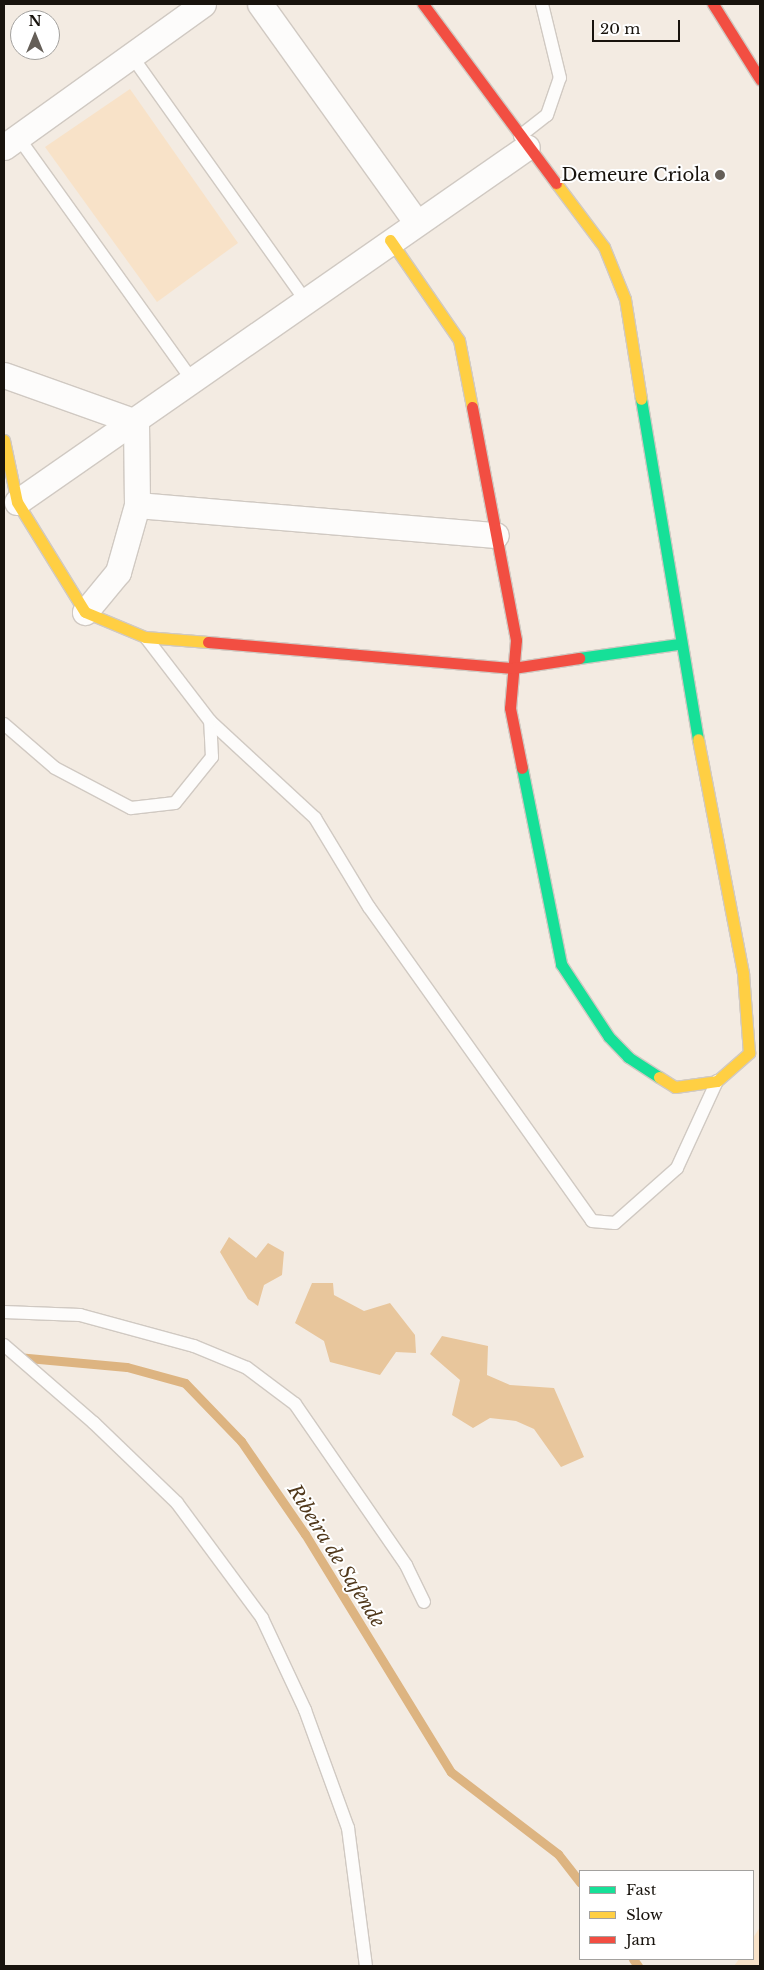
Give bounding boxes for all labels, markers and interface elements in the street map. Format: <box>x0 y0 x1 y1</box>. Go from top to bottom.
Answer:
north arrow <box>10 10 60 60</box>
scale bar <box>594 10 682 42</box>
text: N <box>28 12 42 30</box>
text: 20 m <box>600 19 640 38</box>
place label: Demeure Criola <box>561 164 710 186</box>
marker: Demeure Criola <box>714 169 726 181</box>
water label: Ribeira de Safende <box>283 1480 389 1632</box>
legend <box>579 1870 754 1960</box>
text: Fast <box>626 1880 656 1899</box>
text: Slow <box>626 1905 663 1924</box>
text: Jam <box>626 1930 656 1949</box>

